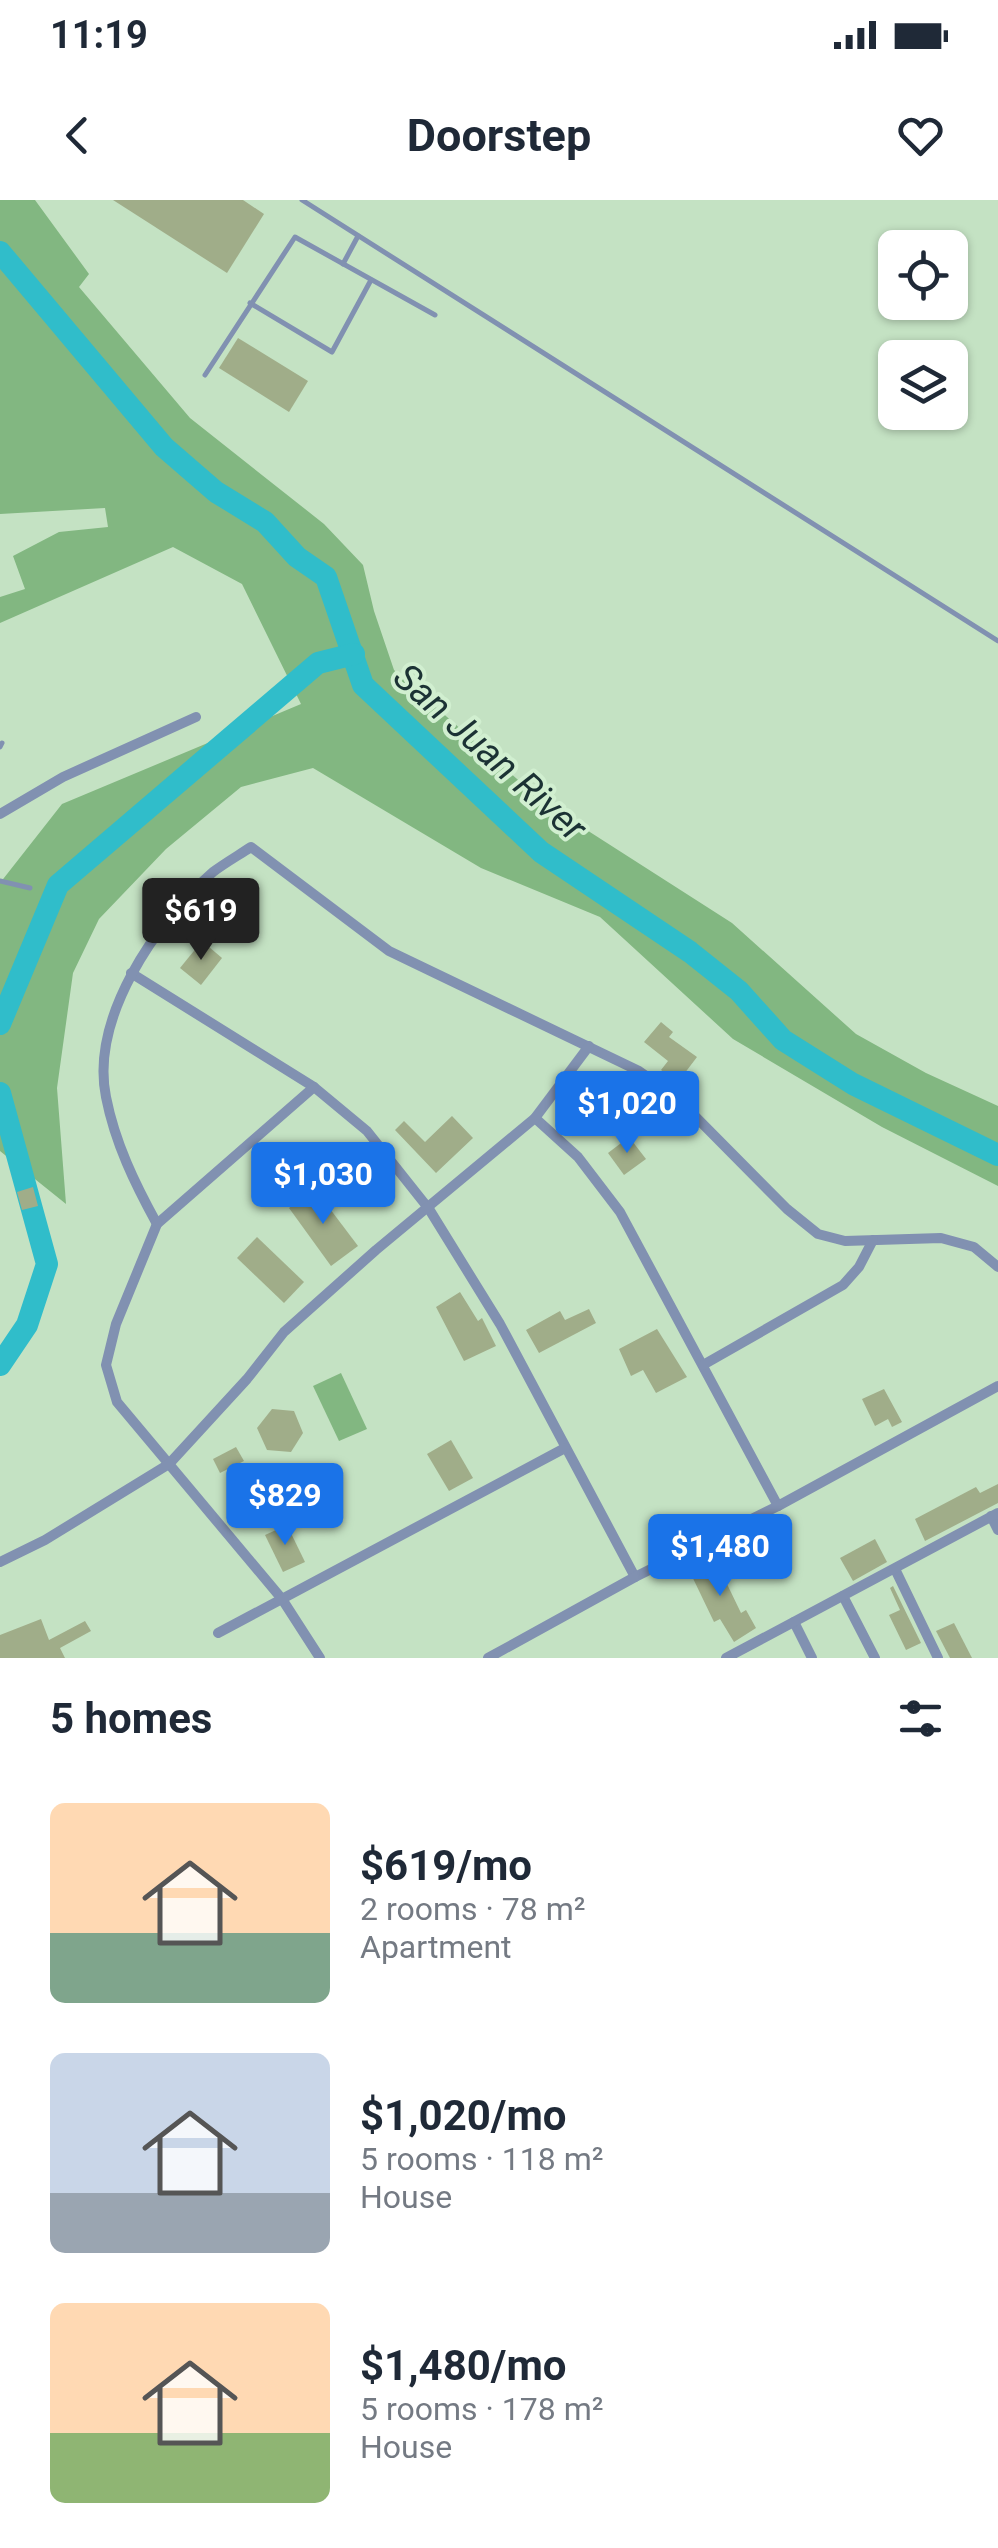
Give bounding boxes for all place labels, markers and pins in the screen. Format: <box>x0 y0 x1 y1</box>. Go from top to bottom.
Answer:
pin: $619 <box>142 878 260 963</box>
pin: $1,020 <box>546 1071 708 1156</box>
pin: $1,030 <box>242 1142 404 1227</box>
pin: $829 <box>226 1463 344 1548</box>
pin: $1,480 <box>639 1514 801 1599</box>

